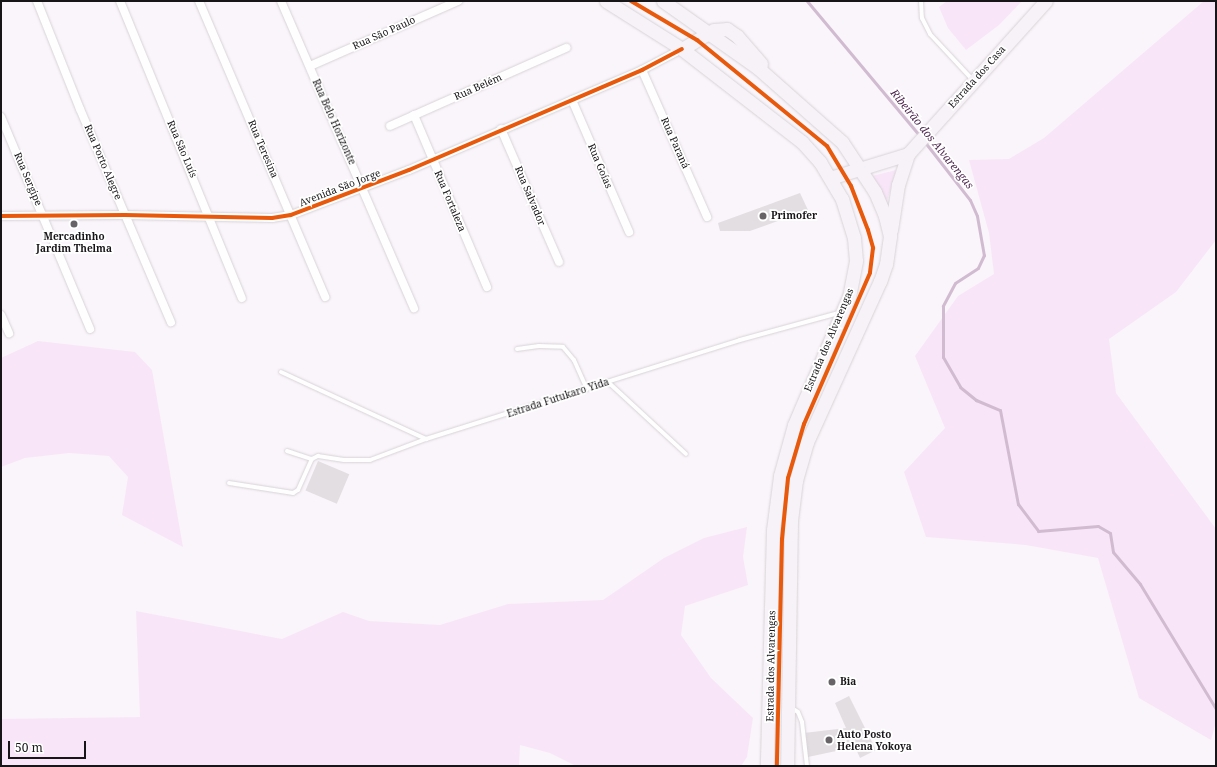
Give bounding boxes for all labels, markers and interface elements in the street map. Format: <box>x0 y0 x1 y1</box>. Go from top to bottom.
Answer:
street label: Rua São Paulo <box>351 14 417 52</box>
street label: Estrada dos Casa <box>946 43 1008 111</box>
street label: Rua Belém <box>452 71 504 103</box>
street label: Rua Belo Horizonte <box>310 77 358 167</box>
water label: Ribeirão dos Alvarengas <box>888 86 976 192</box>
street label: Rua Paraná <box>658 115 692 171</box>
street label: Rua Teresina <box>245 118 281 180</box>
street label: Rua São Luís <box>165 119 199 179</box>
street label: Rua Porto Alegre <box>82 123 124 201</box>
street label: Rua Goías <box>585 142 615 190</box>
street label: Rua Sergipe <box>11 151 45 207</box>
street label: Rua Salvador <box>512 164 548 228</box>
street label: Avenida São Jorge <box>298 167 382 209</box>
street label: Rua Fortaleza <box>432 169 468 233</box>
place label: Primofer <box>771 210 817 222</box>
marker: Primofer <box>758 211 768 221</box>
marker: Mercadinho Jardim Thelma <box>69 219 79 229</box>
place label: Mercadinho Jardim Thelma <box>36 230 112 254</box>
street label: Estrada dos Alvarengas <box>802 286 856 394</box>
street label: Estrada Futukaro Yida <box>505 376 611 420</box>
street label: Estrada dos Alvarengas <box>764 610 778 722</box>
place label: Bia <box>840 676 856 688</box>
marker: Bia <box>827 677 837 687</box>
place label: Auto Posto Helena Yokoya <box>837 728 912 752</box>
scale bar <box>10 733 88 759</box>
marker: Auto Posto Helena Yokoya <box>824 735 834 745</box>
text: 50 m <box>15 739 43 756</box>

